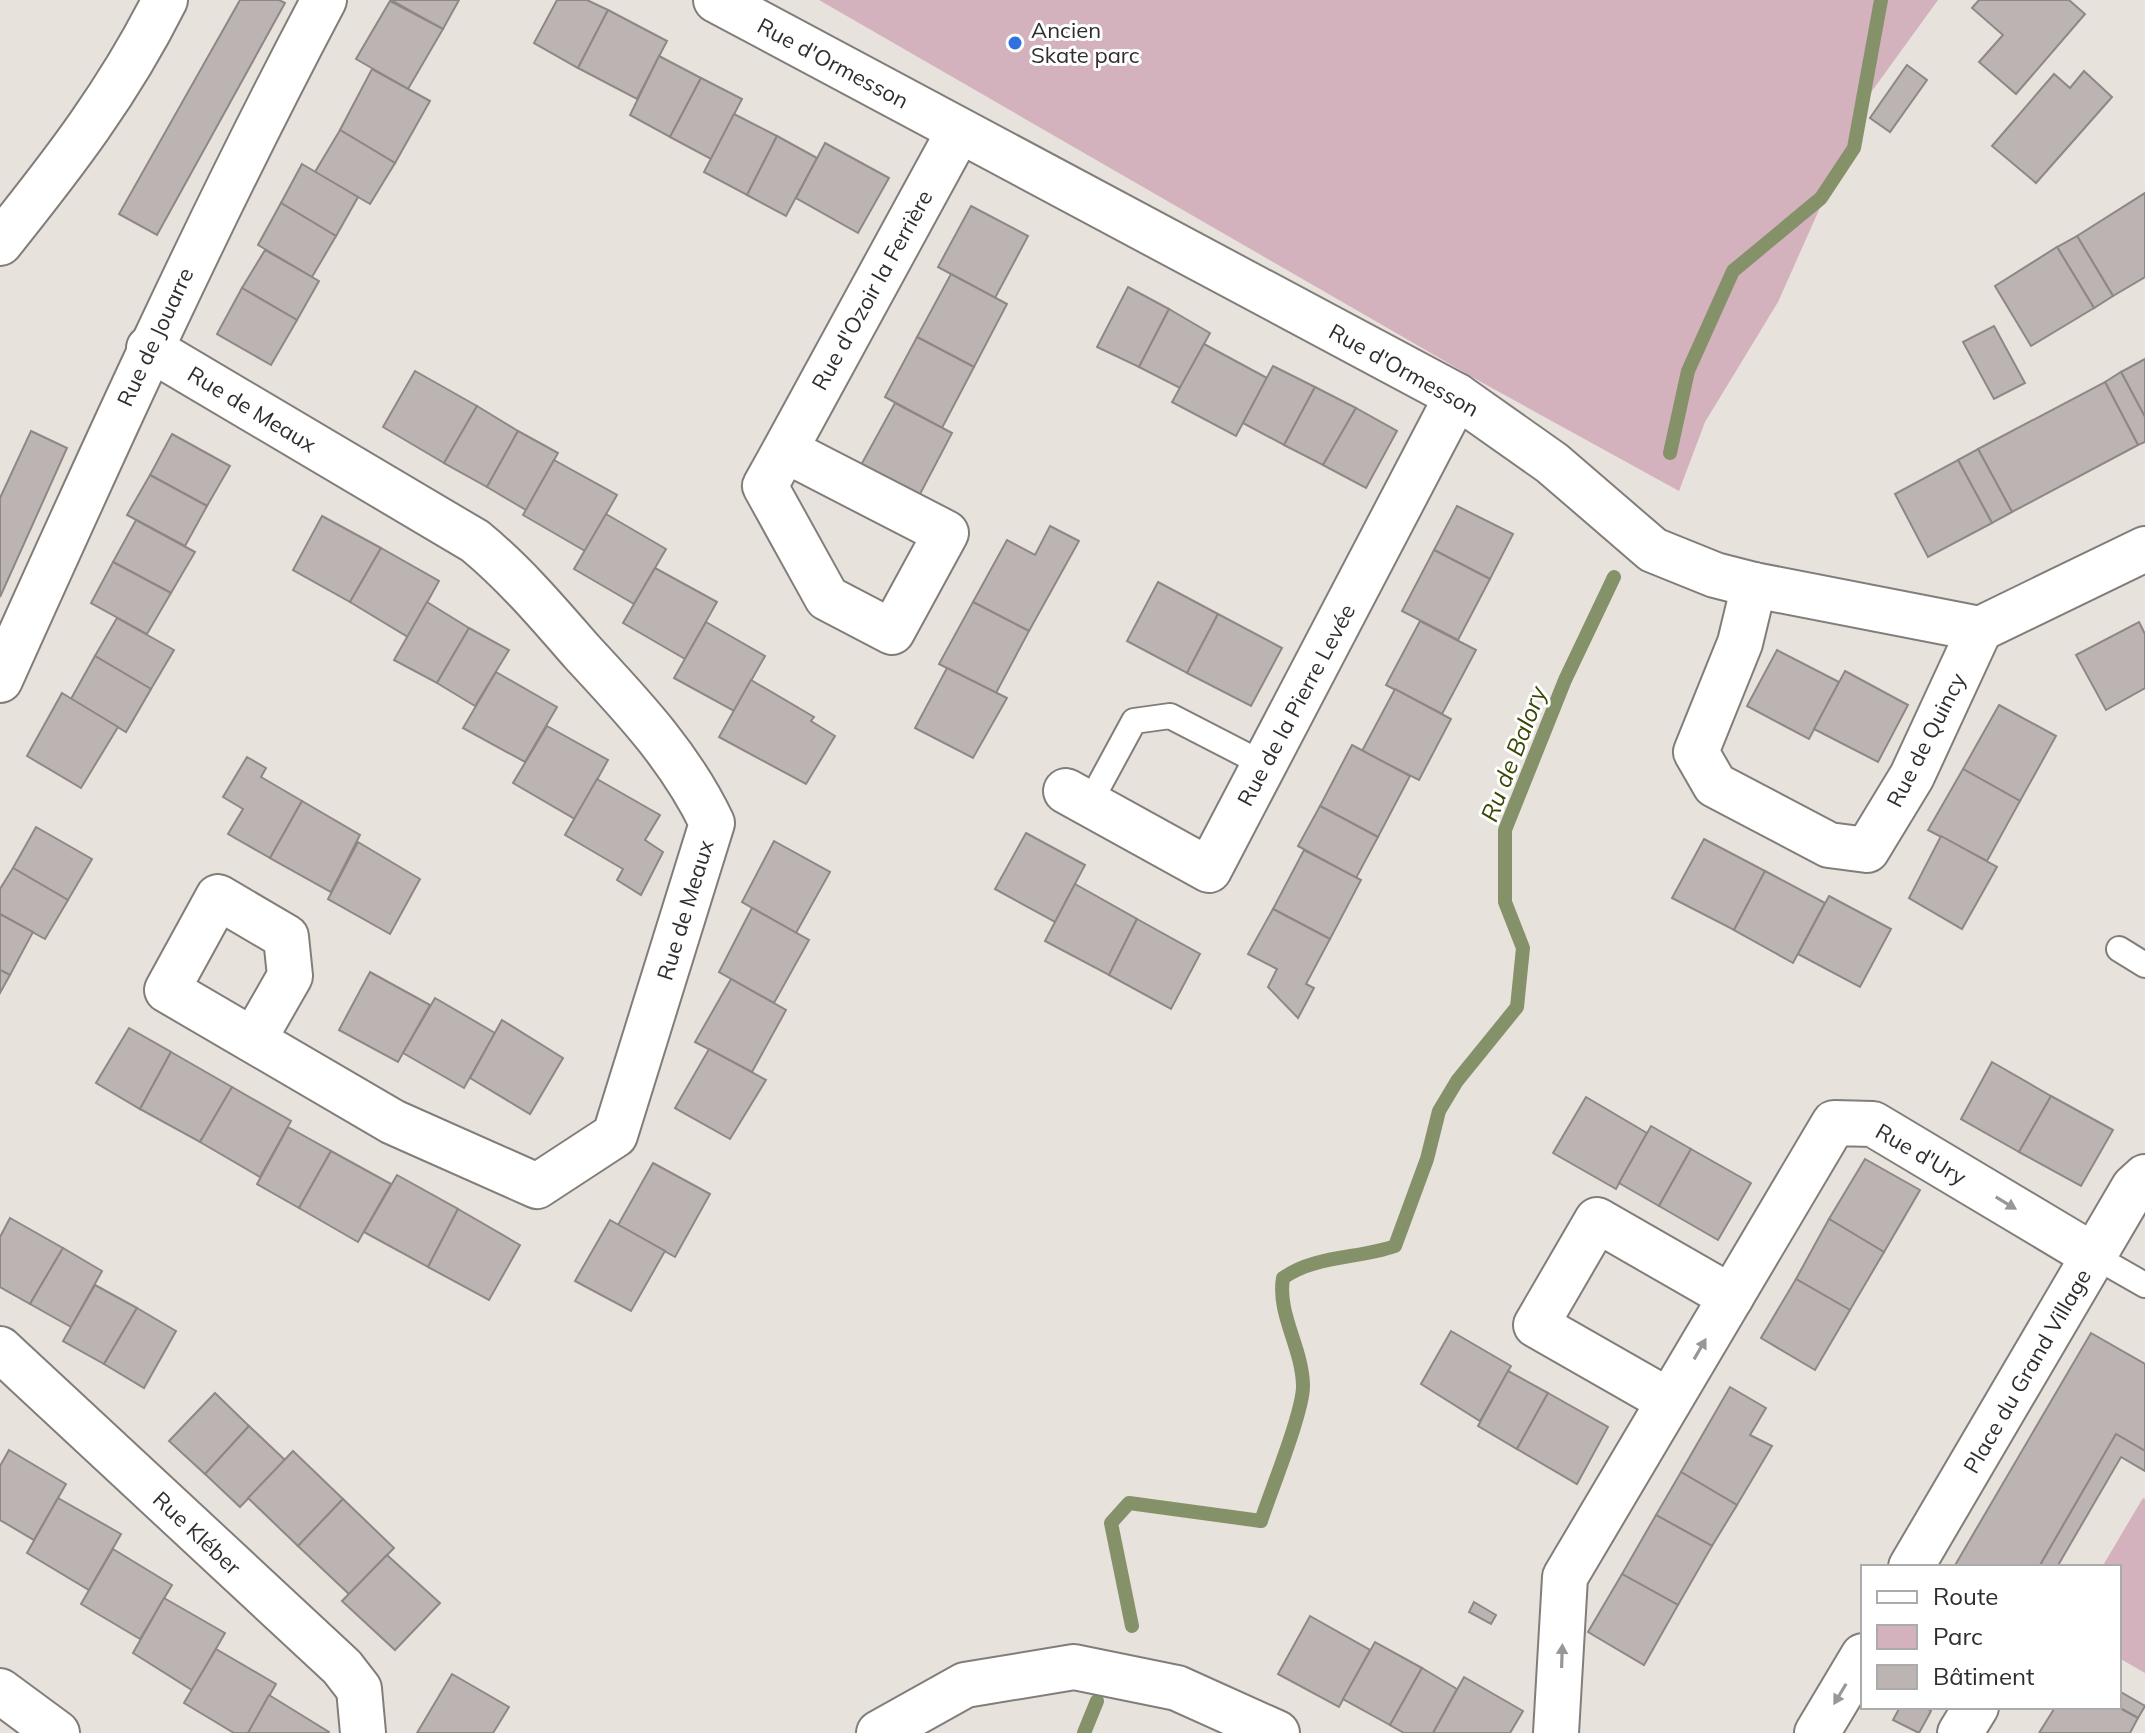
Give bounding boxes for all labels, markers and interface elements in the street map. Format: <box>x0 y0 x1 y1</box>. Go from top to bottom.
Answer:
street label: Rue d'Ormesson <box>753 11 913 115</box>
place label: Ancien Skate parc <box>1031 16 1140 69</box>
marker: Ancien Skate parc <box>1006 34 1024 52</box>
street label: Rue d'Ozoir la Ferrière <box>805 185 939 395</box>
street label: Rue de Jouarre <box>111 263 199 411</box>
street label: Rue d'Ormesson <box>1324 317 1484 423</box>
street label: Rue de Meaux <box>183 360 322 458</box>
street label: Rue de la Pierre Levée <box>1231 599 1361 811</box>
street label: Rue de Quincy <box>1880 668 1972 812</box>
water label: Ru de Balory <box>1473 680 1553 826</box>
street label: Rue de Meaux <box>650 836 720 983</box>
street label: Rue d'Ury <box>1871 1117 1972 1191</box>
one-way arrow <box>1995 1196 2017 1210</box>
street label: Place du Grand Village <box>1957 1264 2097 1478</box>
one-way arrow <box>1693 1337 1707 1360</box>
street label: Rue Kléber <box>147 1485 247 1581</box>
legend <box>1861 1565 2121 1709</box>
text: Route <box>1933 1581 1998 1611</box>
text: Parc <box>1933 1621 1983 1651</box>
one-way arrow <box>1555 1642 1568 1668</box>
text: Bâtiment <box>1933 1661 2034 1691</box>
one-way arrow <box>1833 1683 1847 1706</box>

